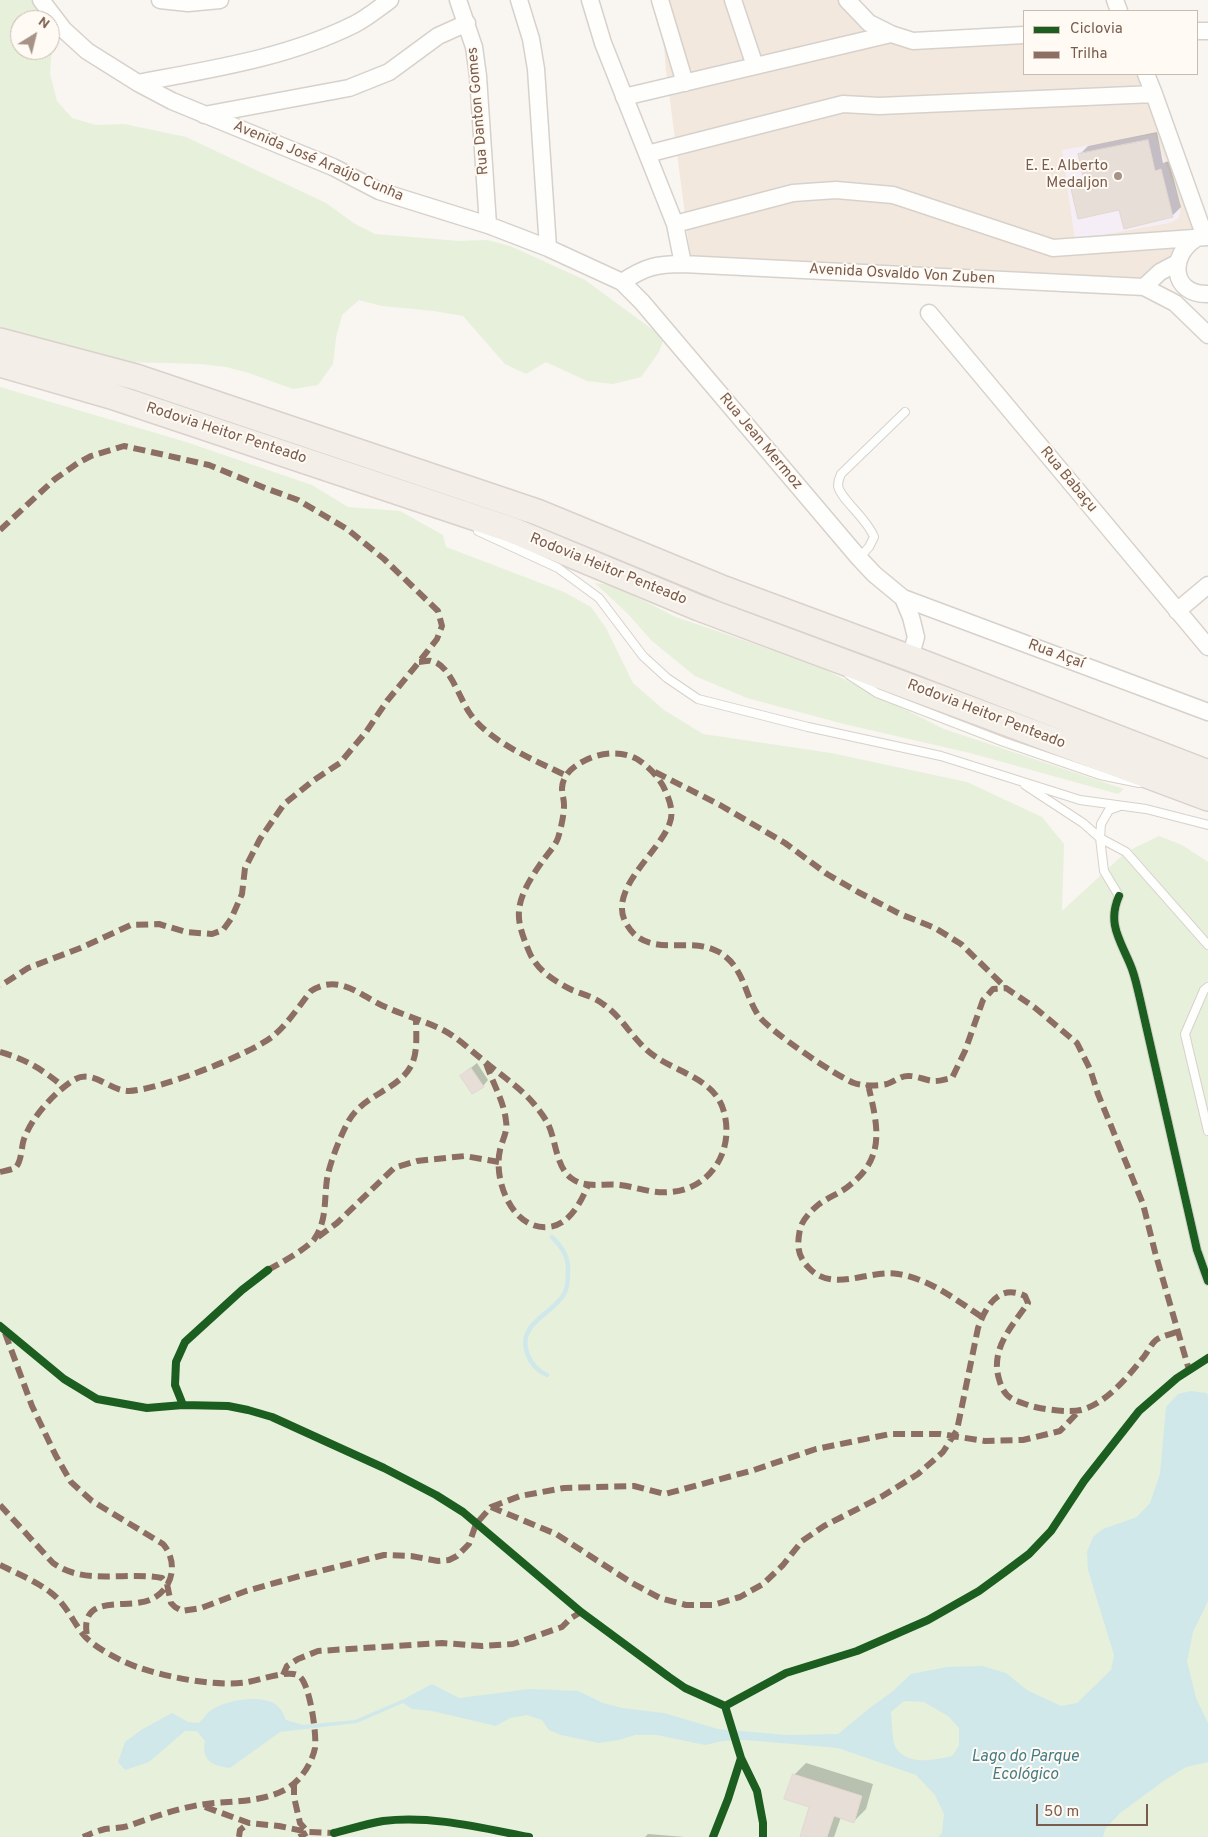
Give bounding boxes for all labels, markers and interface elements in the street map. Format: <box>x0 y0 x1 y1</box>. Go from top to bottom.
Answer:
north arrow <box>10 10 60 60</box>
legend <box>1023 10 1198 75</box>
text: N <box>34 13 53 33</box>
text: Ciclovia <box>1070 20 1123 39</box>
text: Trilha <box>1070 45 1107 64</box>
street label: Rua Danton Gomes <box>464 46 494 176</box>
street label: Avenida José Araújo Cunha <box>230 118 406 206</box>
place label: E. E. Alberto Medaljon <box>1025 158 1108 193</box>
marker: E. E. Alberto Medaljon <box>1112 170 1124 182</box>
street label: Avenida Osvaldo Von Zuben <box>809 261 995 289</box>
street label: Rua Jean Mermoz <box>714 390 806 494</box>
street label: Rodovia Heitor Penteado <box>143 400 309 468</box>
street label: Rua Babaçu <box>1035 444 1101 516</box>
street label: Rodovia Heitor Penteado <box>527 530 689 610</box>
street label: Rua Açaí <box>1025 636 1087 674</box>
street label: Rodovia Heitor Penteado <box>904 677 1068 753</box>
water label: Lago do Parque Ecológico <box>971 1748 1079 1786</box>
scale bar <box>1038 1794 1150 1826</box>
text: 50 m <box>1044 1803 1079 1822</box>

